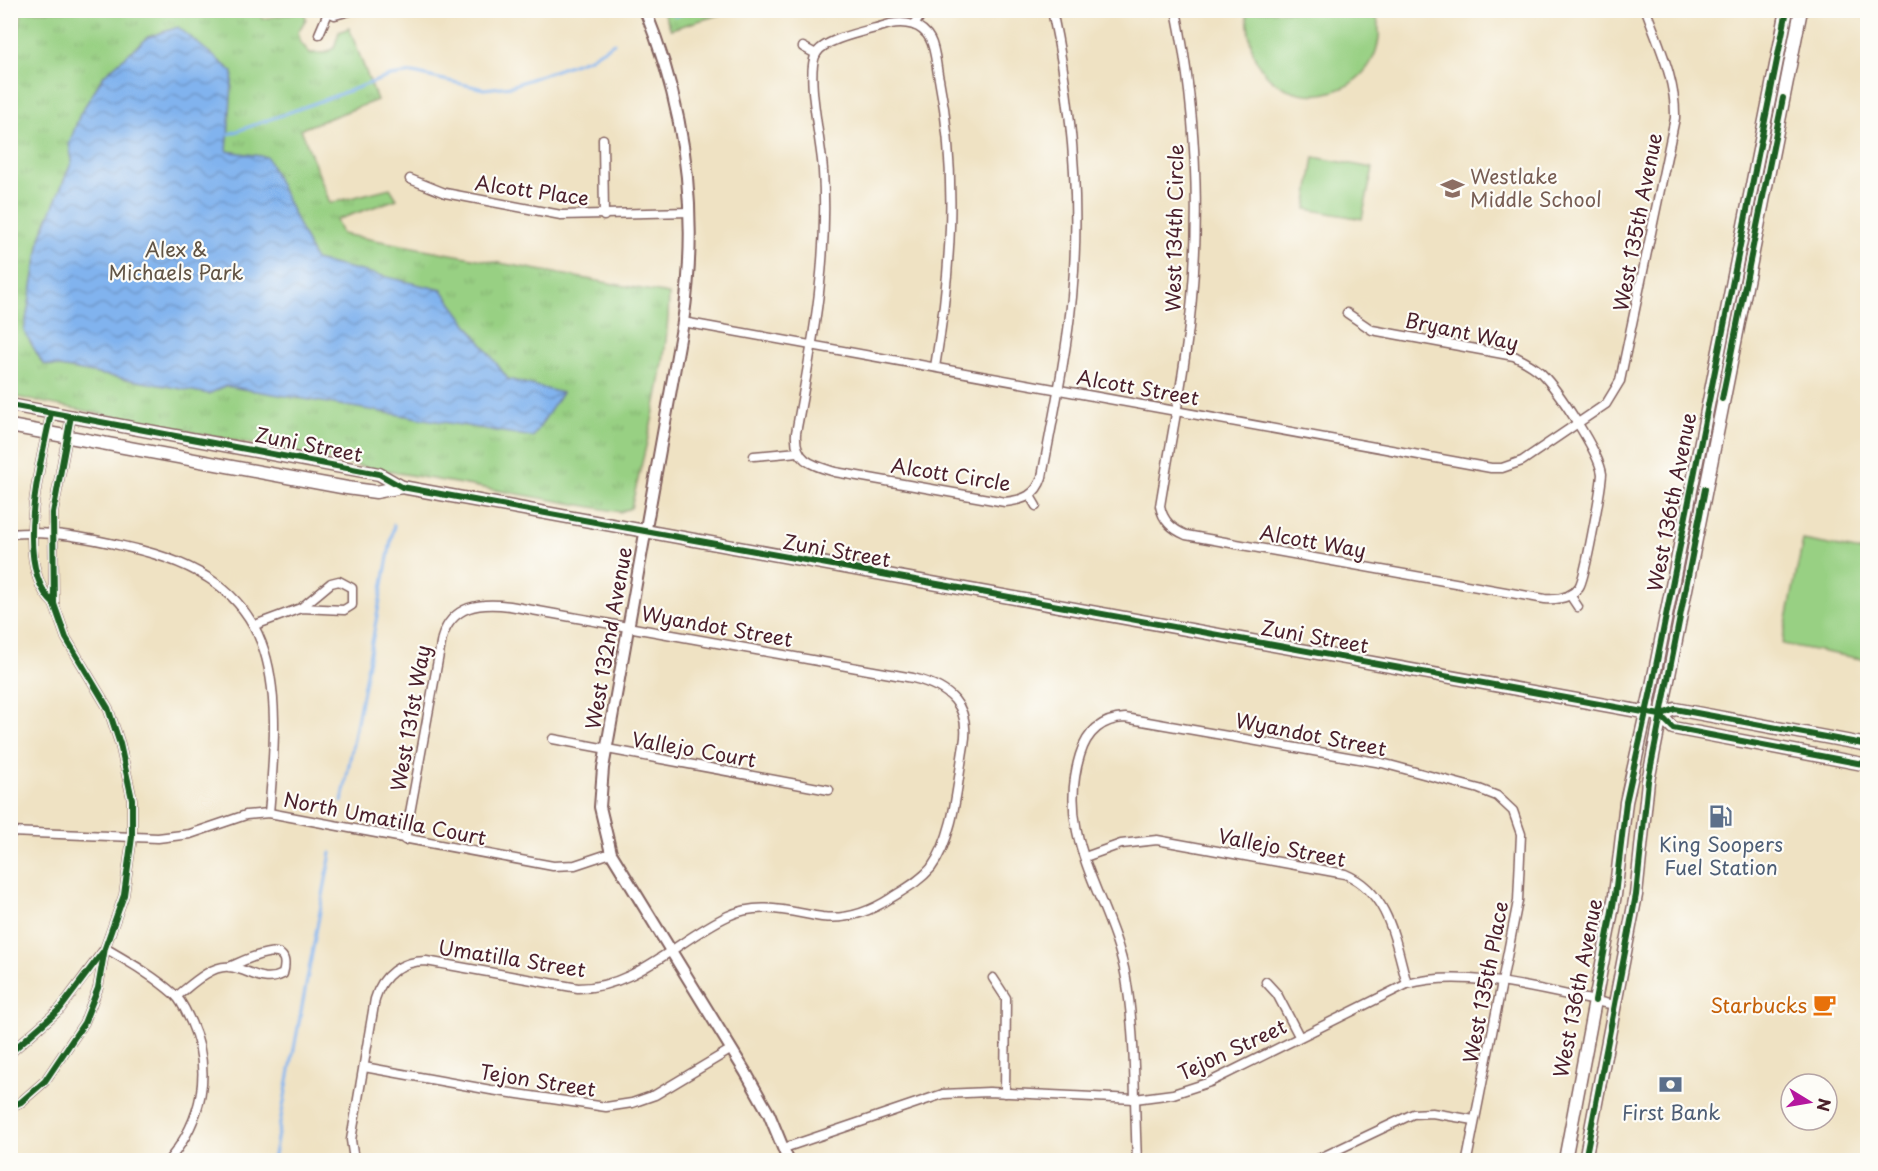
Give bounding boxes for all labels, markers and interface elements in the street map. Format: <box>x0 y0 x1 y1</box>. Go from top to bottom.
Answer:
street label: West 135th Avenue <box>1605 130 1669 314</box>
street label: West 134th Circle <box>1158 144 1190 312</box>
place label: Westlake Middle School <box>1470 161 1602 214</box>
street label: Alcott Place <box>473 167 591 213</box>
school or university icon: Westlake Middle School <box>1439 175 1465 201</box>
park label: Alex & Michaels Park <box>109 234 244 287</box>
street label: Bryant Way <box>1403 304 1521 358</box>
street label: Alcott Street <box>1075 362 1202 413</box>
street label: West 136th Avenue <box>1639 410 1703 594</box>
street label: Zuni Street <box>253 419 365 469</box>
street label: Alcott Circle <box>889 450 1013 498</box>
street label: Alcott Way <box>1258 517 1368 565</box>
street label: Zuni Street <box>781 526 893 574</box>
street label: West 132nd Avenue <box>577 544 639 732</box>
street label: Wyandot Street <box>639 598 795 654</box>
street label: Zuni Street <box>1259 612 1371 660</box>
street label: West 131st Way <box>382 643 438 793</box>
street label: Wyandot Street <box>1233 705 1389 763</box>
street label: Vallejo Court <box>630 723 758 775</box>
street label: North Umatilla Court <box>281 784 489 852</box>
fuel station icon: King Soopers Fuel Station <box>1708 804 1734 830</box>
street label: Vallejo Street <box>1216 820 1348 874</box>
place label: King Soopers Fuel Station <box>1659 829 1783 882</box>
street label: West 136th Avenue <box>1545 896 1609 1080</box>
street label: West 135th Place <box>1455 899 1515 1065</box>
street label: Umatilla Street <box>436 932 588 984</box>
place label: Starbucks <box>1710 990 1807 1020</box>
cafe icon: Starbucks <box>1812 992 1838 1018</box>
street label: Tejon Street <box>1173 1011 1291 1087</box>
street label: Tejon Street <box>478 1056 598 1104</box>
bank icon: First Bank <box>1658 1071 1684 1097</box>
north arrow <box>1779 1072 1839 1132</box>
place label: First Bank <box>1622 1097 1720 1127</box>
text: N <box>1812 1097 1838 1114</box>

